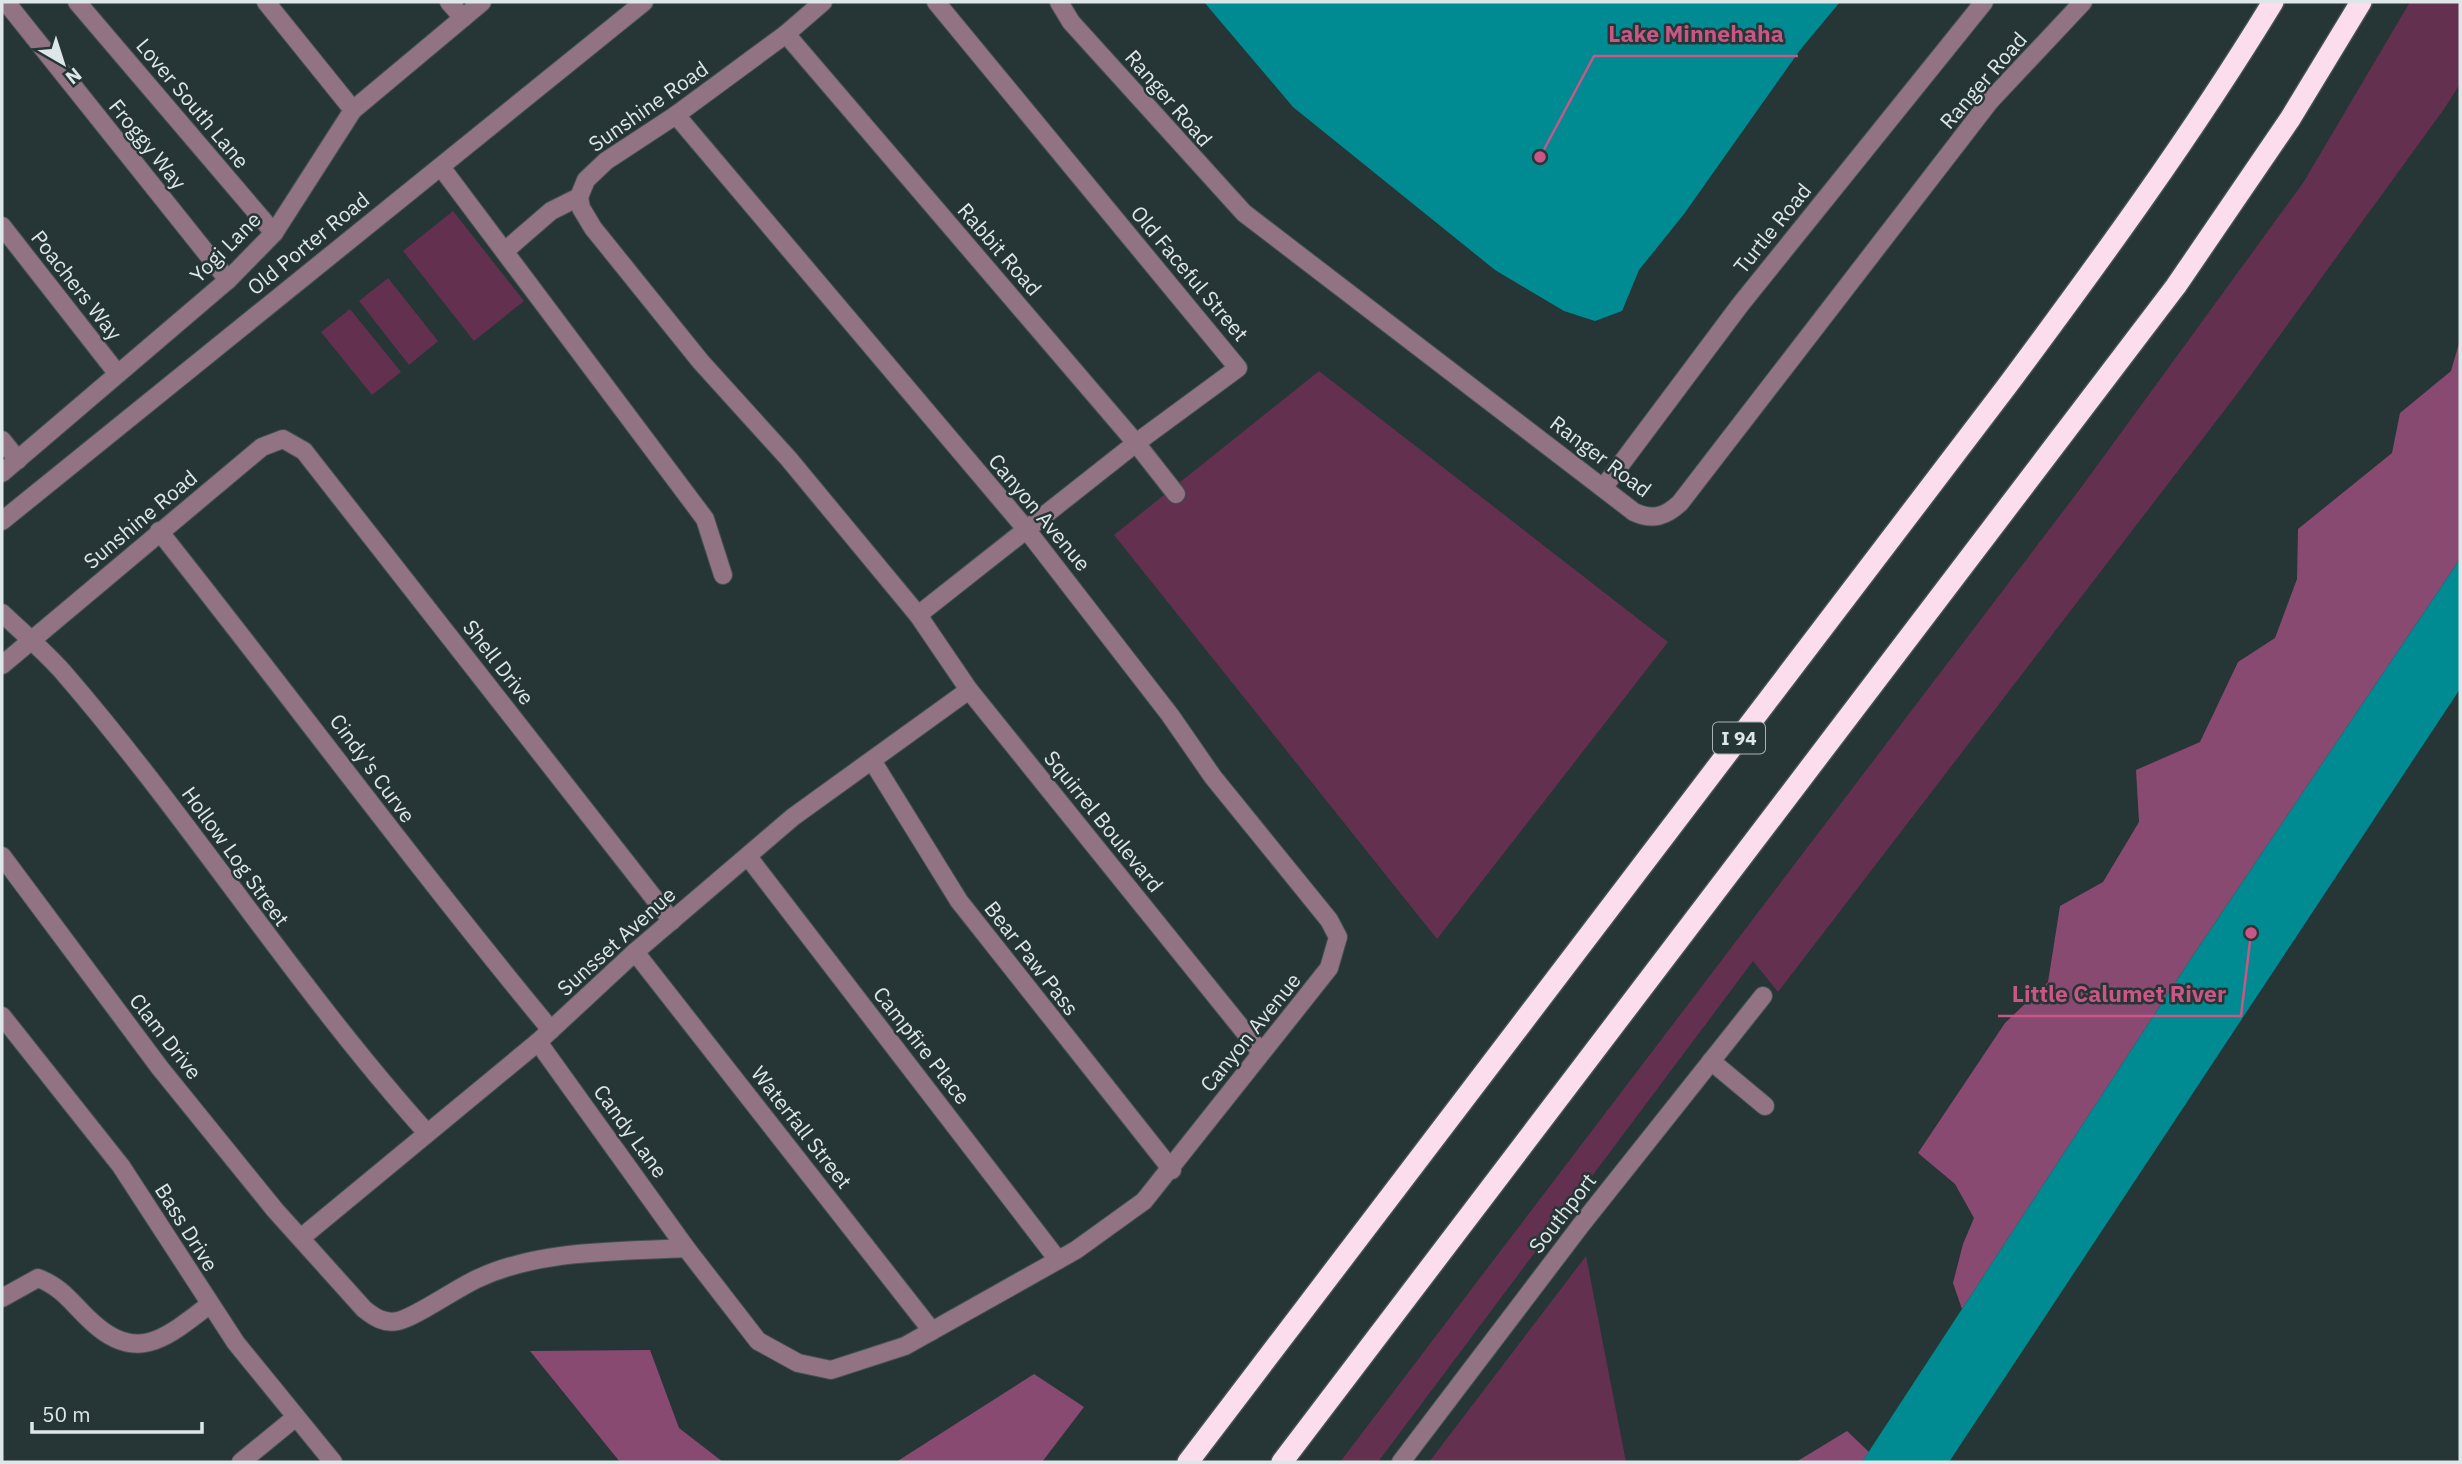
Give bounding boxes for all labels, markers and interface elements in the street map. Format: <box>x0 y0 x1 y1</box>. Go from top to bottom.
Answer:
callout: Lake Minnehaha <box>1594 12 1798 56</box>
text: Lake Minnehaha <box>1608 18 1784 48</box>
street label: Ranger Road <box>1933 26 2033 134</box>
north arrow <box>28 28 98 98</box>
street label: Lover South Lane <box>130 32 256 174</box>
street label: Ranger Road <box>1119 44 1219 152</box>
street label: Sunshine Road <box>583 54 713 158</box>
text: N <box>61 63 87 90</box>
street label: Froggy Way <box>103 93 193 195</box>
street label: Turtle Road <box>1727 177 1817 279</box>
street label: Old Porter Road <box>241 185 375 301</box>
street label: Rabbit Road <box>952 197 1048 301</box>
street label: Old Faceful Street <box>1125 199 1255 347</box>
street label: Yogi Lane <box>183 205 267 289</box>
street label: Poachers Way <box>25 224 129 346</box>
street label: Ranger Road <box>1545 409 1657 503</box>
street label: Canyon Avenue <box>983 447 1097 577</box>
street label: Sunshine Road <box>77 463 203 575</box>
street label: Shell Drive <box>457 614 541 710</box>
street label: Cindy's Curve <box>324 708 422 828</box>
road number: I 94 <box>1713 722 1765 754</box>
street label: Squirrel Boulevard <box>1038 744 1170 898</box>
street label: Hollow Log Street <box>176 780 296 932</box>
street label: Sunsset Avenue <box>551 880 681 1002</box>
street label: Bear Paw Pass <box>979 895 1085 1021</box>
street label: Canyon Avenue <box>1193 967 1307 1097</box>
callout: Little Calumet River <box>1998 972 2241 1016</box>
text: Little Calumet River <box>2012 978 2226 1008</box>
street label: Campfire Place <box>867 980 977 1110</box>
street label: Clam Drive <box>124 987 208 1085</box>
street label: Waterfall Street <box>745 1060 859 1194</box>
street label: Candy Lane <box>588 1079 674 1183</box>
street label: Southport <box>1522 1167 1602 1259</box>
street label: Bass Drive <box>149 1178 225 1276</box>
scale bar <box>32 1390 201 1434</box>
text: 50 m <box>42 1400 91 1428</box>

